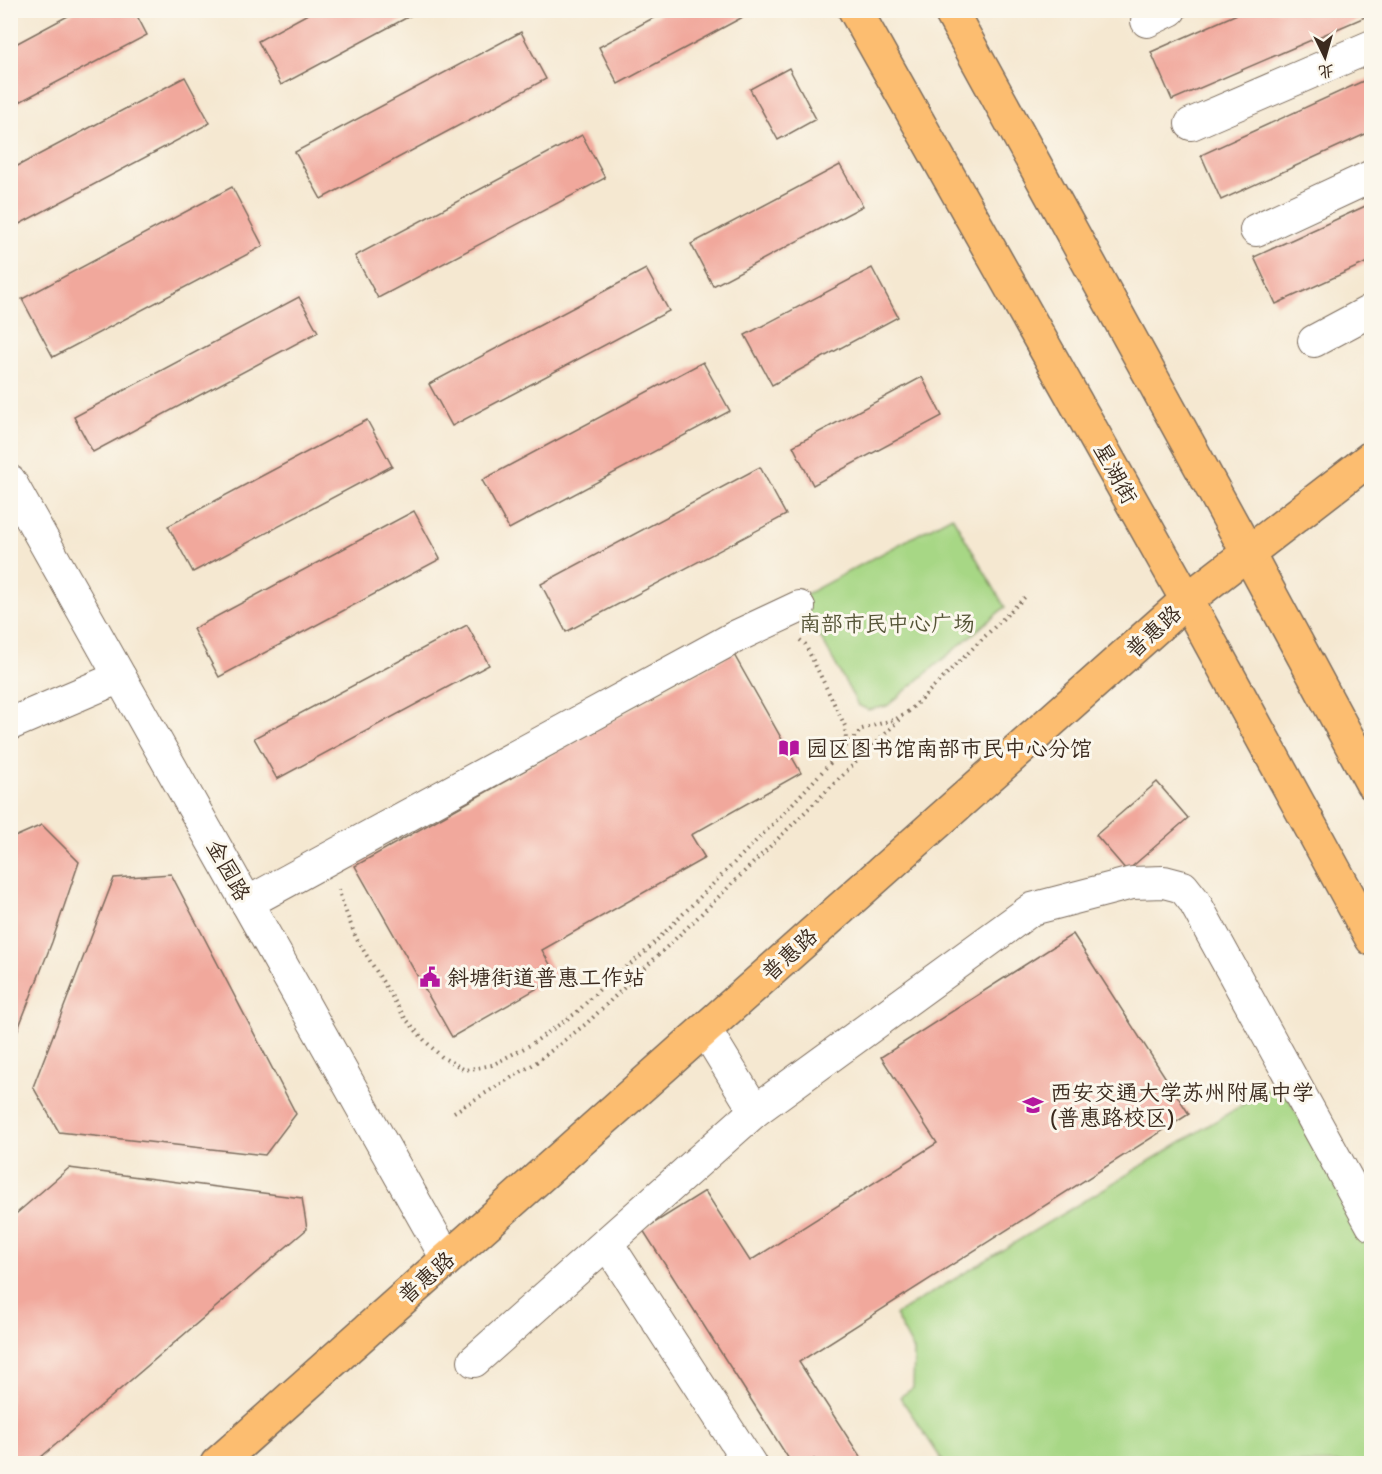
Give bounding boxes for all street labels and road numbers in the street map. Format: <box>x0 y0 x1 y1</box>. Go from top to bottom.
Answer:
street label: 星湖街 <box>1088 438 1143 509</box>
street label: 普惠路 <box>1120 599 1187 663</box>
street label: 金园路 <box>201 835 256 906</box>
street label: 普惠路 <box>756 922 823 986</box>
street label: 普惠路 <box>393 1246 460 1309</box>

